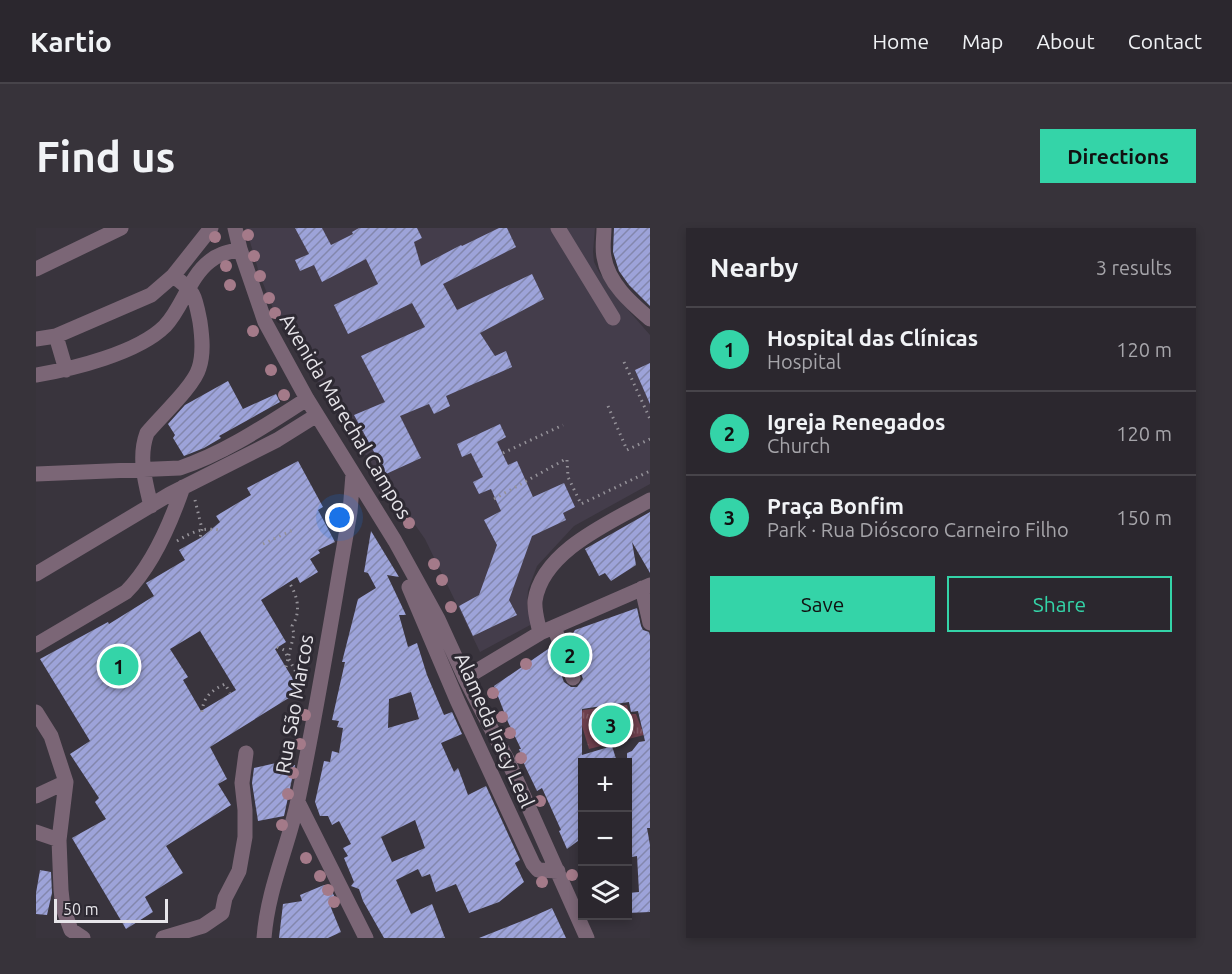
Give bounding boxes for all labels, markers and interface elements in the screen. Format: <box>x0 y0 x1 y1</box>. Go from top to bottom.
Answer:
text: Kartio <box>30 26 112 57</box>
text: Home <box>872 29 929 53</box>
text: Map <box>962 29 1003 53</box>
text: About <box>1036 29 1095 53</box>
text: Contact <box>1128 29 1202 53</box>
button: Directions <box>1040 129 1196 183</box>
text: Find us <box>36 133 175 180</box>
text: Nearby <box>710 253 798 282</box>
text: 3 results <box>1096 256 1172 279</box>
street label: Avenida Marechal Campos <box>276 309 416 523</box>
text: Hospital das Clínicas <box>767 325 978 350</box>
text: 1 <box>724 338 735 361</box>
text: 120 m <box>1116 338 1172 361</box>
text: Hospital <box>767 350 841 373</box>
text: Igreja Renegados <box>767 409 945 434</box>
text: 2 <box>724 422 735 445</box>
text: 120 m <box>1116 422 1172 445</box>
text: Church <box>767 434 830 457</box>
text: Praça Bonfim <box>767 493 904 518</box>
your location <box>325 503 354 532</box>
text: 3 <box>724 506 735 529</box>
text: 150 m <box>1116 506 1172 529</box>
text: Park · Rua Dióscoro Carneiro Filho <box>767 518 1069 541</box>
button: Save <box>710 576 935 632</box>
button: Share <box>947 576 1172 632</box>
pin: 2 <box>550 632 590 678</box>
street label: Rua São Marcos <box>270 633 318 775</box>
pin: 1 <box>100 644 139 688</box>
street label: Alameda Iracy Leal <box>451 649 539 811</box>
pin: 3 <box>592 702 630 748</box>
map controls <box>578 758 632 920</box>
button: + <box>578 758 632 812</box>
button: − <box>578 812 632 866</box>
button: layers <box>578 866 632 920</box>
scale bar <box>54 896 168 924</box>
text: 50 m <box>63 900 99 918</box>

